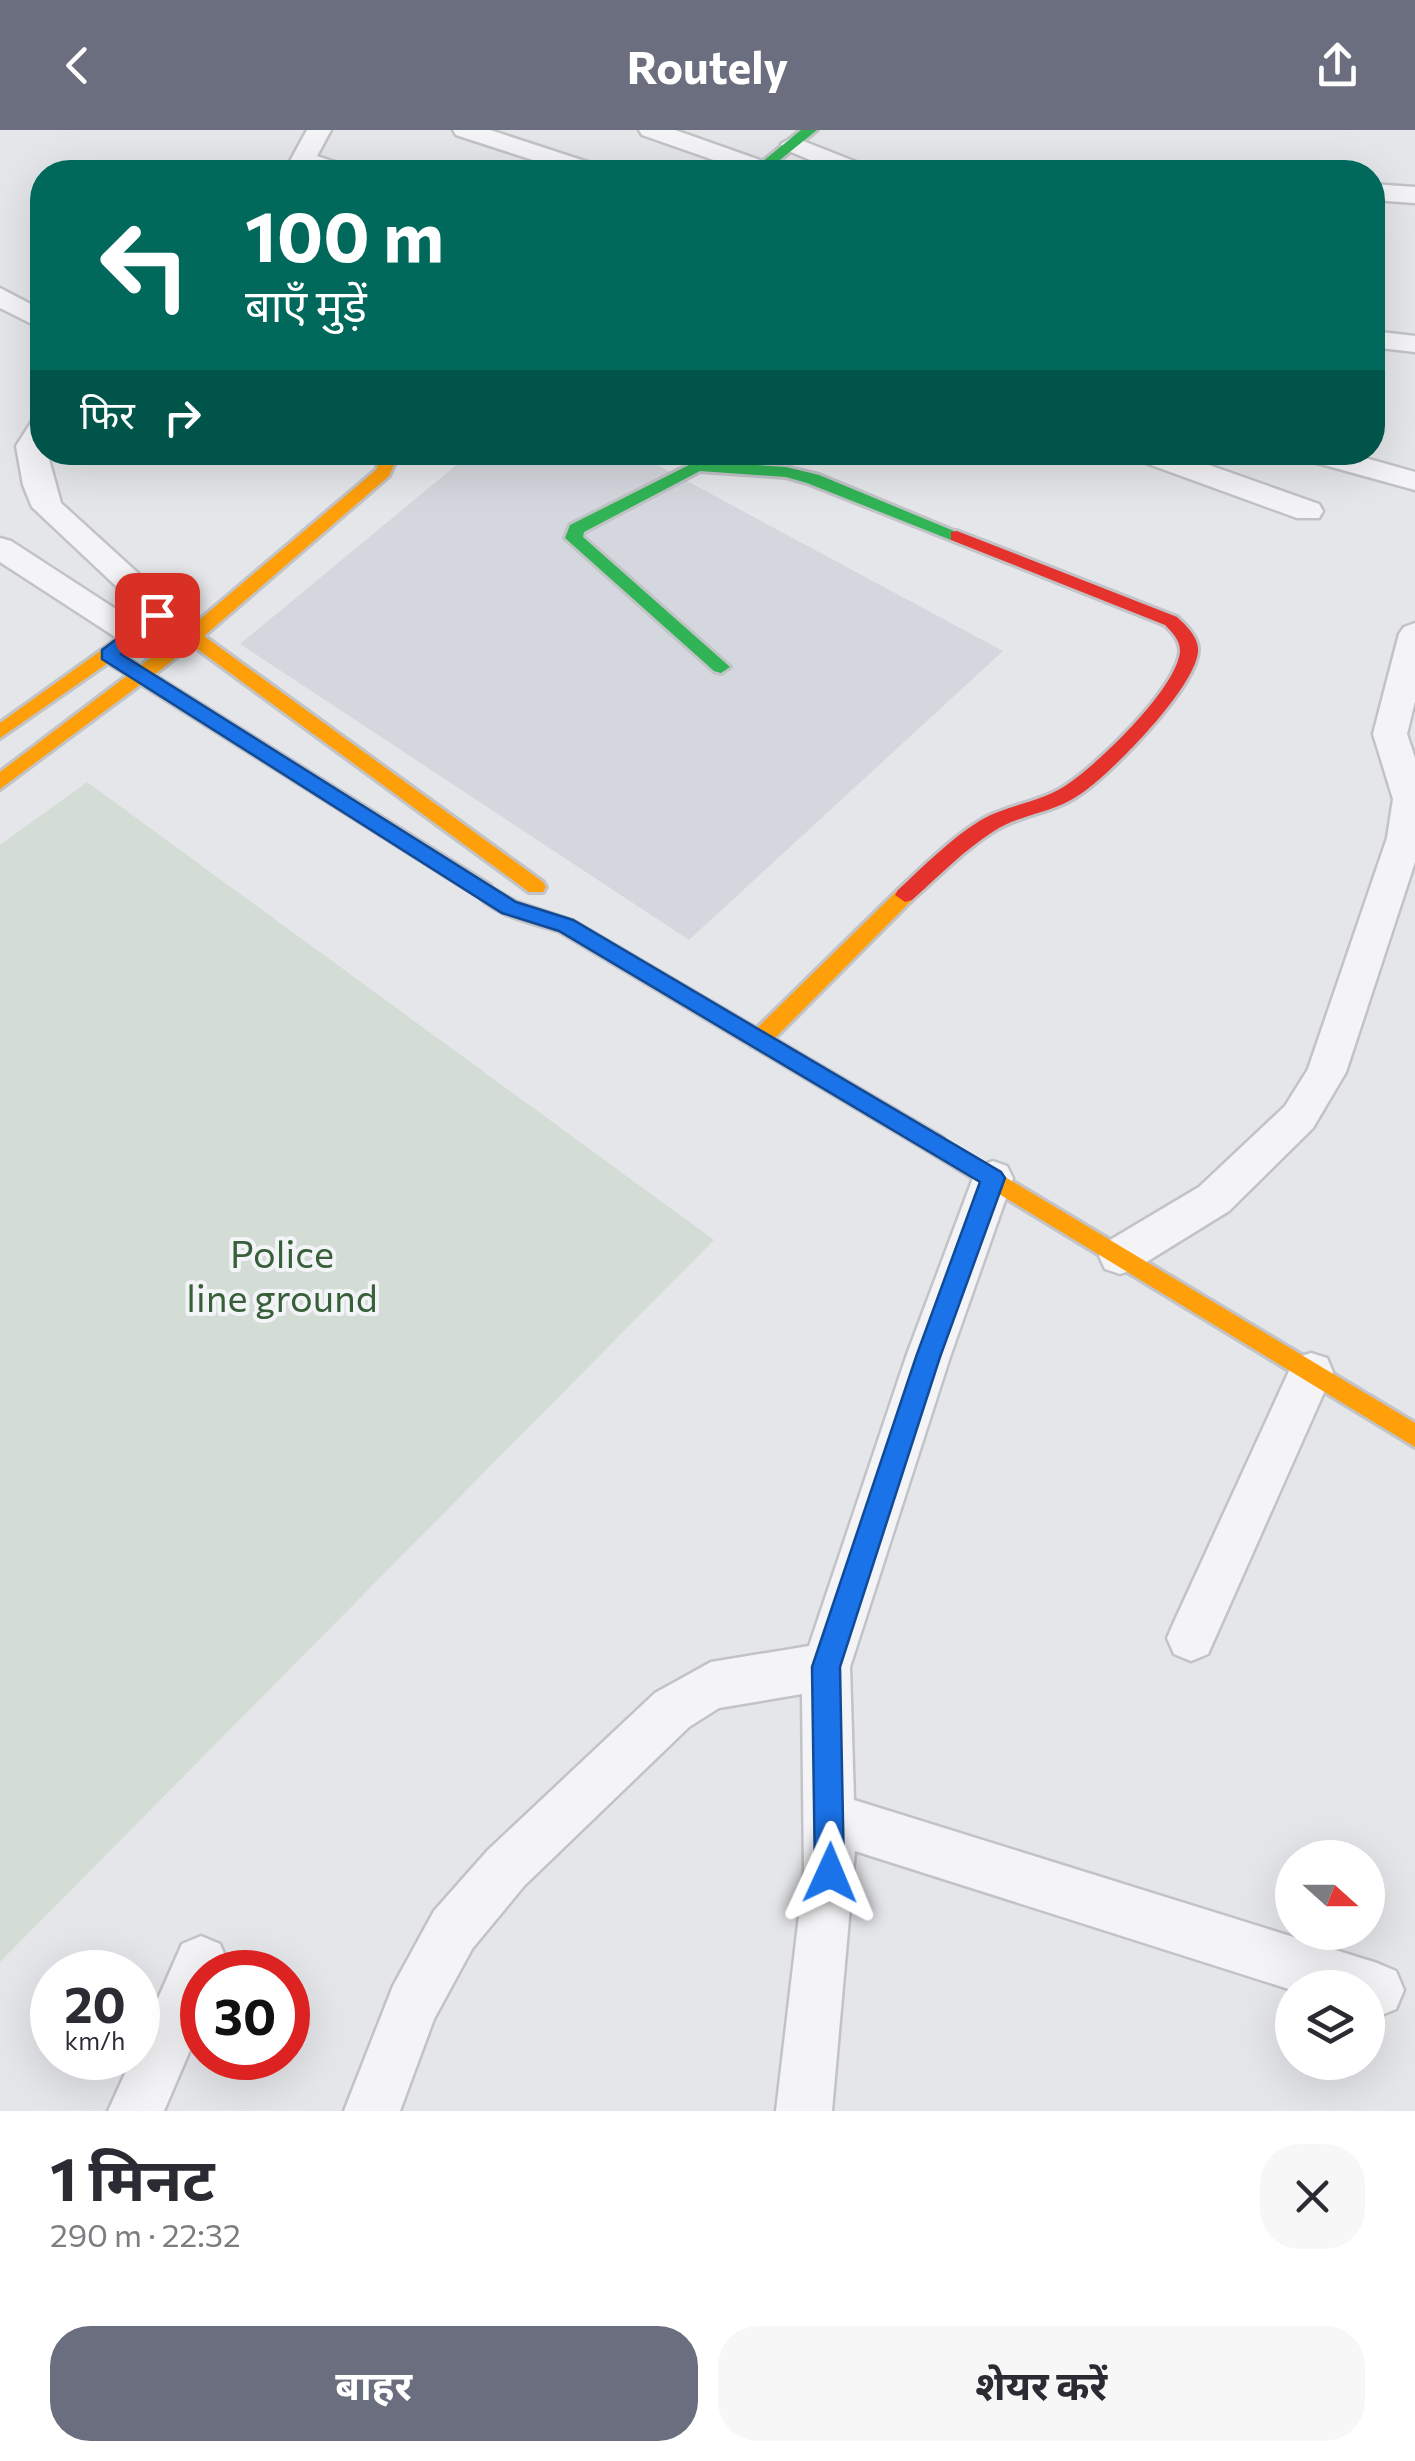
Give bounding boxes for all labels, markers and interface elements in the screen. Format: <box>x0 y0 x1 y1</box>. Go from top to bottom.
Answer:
icon: back <box>50 38 105 93</box>
text: Routely <box>627 38 788 93</box>
icon: share <box>1310 38 1365 93</box>
text: 100 m <box>245 191 444 276</box>
icon: left <box>80 200 210 330</box>
text: बाएँ मुड़ें <box>245 276 367 331</box>
text: फिर <box>80 390 135 437</box>
icon: right <box>155 390 210 445</box>
pin <box>115 573 200 658</box>
icon: arrive <box>130 588 185 643</box>
park label: Police line ground <box>186 1229 378 1320</box>
position arrow <box>778 1821 882 1925</box>
north arrow <box>1275 1840 1385 1950</box>
map controls <box>1275 1840 1385 2080</box>
speed limit sign: 30 <box>180 1950 310 2080</box>
button: layers <box>1275 1970 1385 2080</box>
text: 20 <box>64 1972 126 2033</box>
text: km/h <box>65 2025 125 2055</box>
text: 1 मिनट <box>50 2140 215 2213</box>
button: close <box>1260 2144 1365 2249</box>
text: 290 m · 22:32 <box>50 2214 241 2254</box>
button: बाहर <box>50 2326 698 2441</box>
button: शेयर करें <box>718 2326 1365 2441</box>

